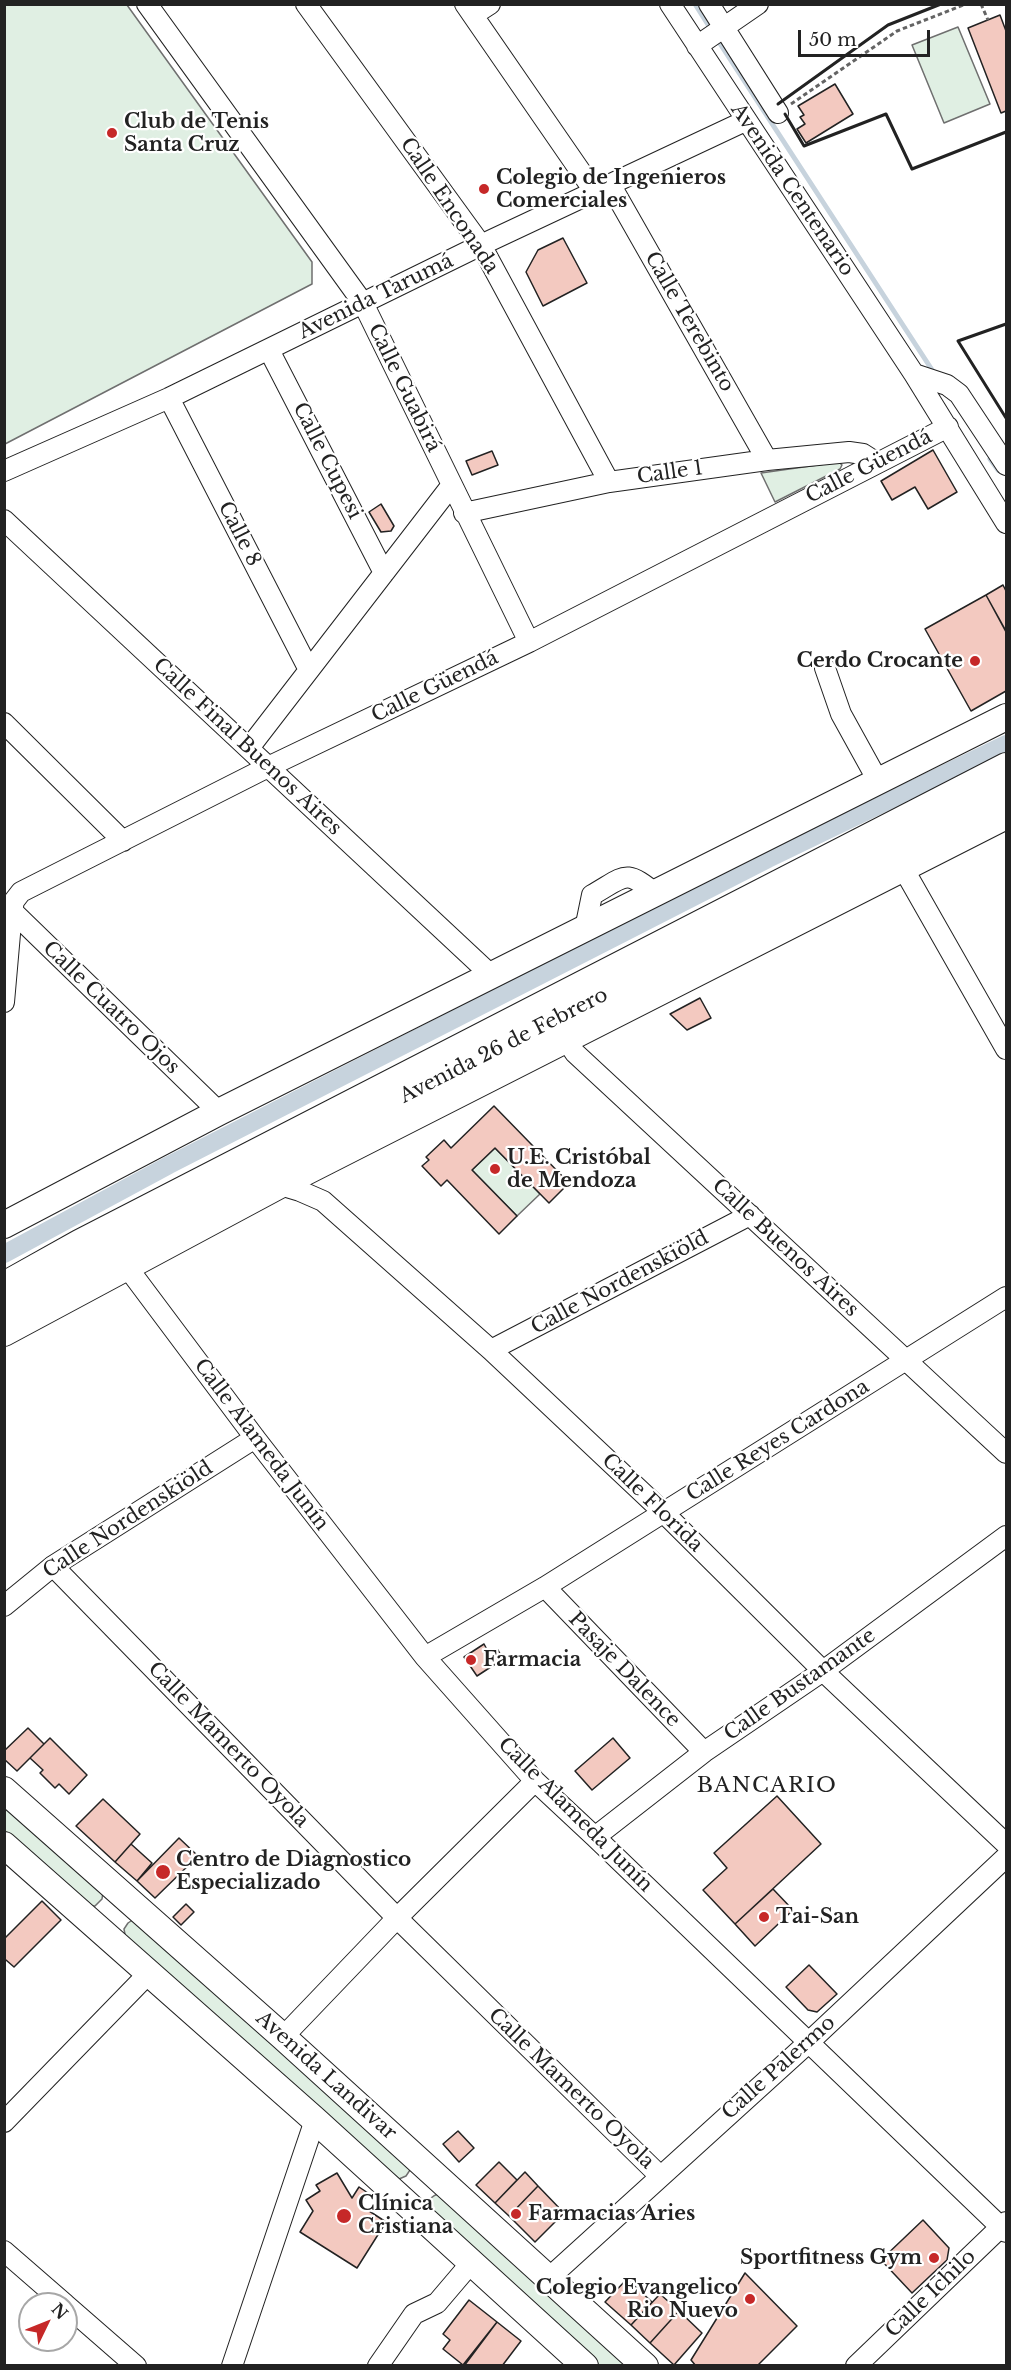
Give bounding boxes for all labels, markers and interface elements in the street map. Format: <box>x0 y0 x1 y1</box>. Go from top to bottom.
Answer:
scale bar <box>801 18 933 56</box>
text: 50 m <box>809 29 857 51</box>
street label: Avenida Centenario <box>725 99 859 281</box>
place label: Club de Tenis Santa Cruz <box>124 110 269 157</box>
marker: Club de Tenis Santa Cruz <box>105 126 119 140</box>
street label: Calle Enconada <box>395 133 503 279</box>
place label: Colegio de Ingenieros Comerciales <box>496 166 726 213</box>
marker: Colegio de Ingenieros Comerciales <box>477 182 491 196</box>
street label: Calle Terebinto <box>639 248 739 396</box>
street label: Avenida Tarumá <box>295 249 457 345</box>
street label: Calle Guabirá <box>363 320 445 456</box>
street label: Calle Cupesi <box>287 399 367 523</box>
street label: Calle Güendá <box>802 425 936 509</box>
street label: Calle 1 <box>636 457 704 489</box>
street label: Calle 8 <box>213 498 265 570</box>
street label: Calle Güendá <box>368 646 502 728</box>
place label: Cerdo Crocante <box>796 649 963 673</box>
street label: Calle Final Buenos Aires <box>148 653 346 841</box>
marker: Cerdo Crocante <box>968 654 982 668</box>
street label: Calle Cuatro Ojos <box>38 937 184 1079</box>
street label: Avenida 26 de Febrero <box>396 983 612 1109</box>
place label: U.E. Cristóbal de Mendoza <box>507 1146 651 1193</box>
marker: U.E. Cristóbal de Mendoza <box>488 1162 502 1176</box>
street label: Calle Buenos Aires <box>707 1174 863 1322</box>
street label: Calle Nordenskiöld <box>527 1226 713 1340</box>
street label: Calle Alameda Junín <box>189 1354 333 1536</box>
street label: Calle Reyes Cardona <box>682 1375 874 1507</box>
street label: Calle Florida <box>596 1449 708 1557</box>
street label: Calle Nordenskiöld <box>39 1456 217 1584</box>
street label: Pasaje Dalence <box>563 1608 685 1732</box>
street label: Calle Bustamante <box>720 1624 880 1746</box>
place label: Farmacia <box>483 1648 581 1672</box>
marker: Farmacia <box>464 1653 478 1667</box>
street label: Calle Mamerto Oyola <box>143 1657 313 1833</box>
street label: Calle Alameda Junín <box>493 1733 657 1897</box>
district label: BANCARIO <box>697 1773 837 1799</box>
place label: Centro de Diagnostico Especializado <box>176 1848 411 1895</box>
marker: Centro de Diagnostico Especializado <box>154 1863 172 1881</box>
place label: Tai-San <box>776 1905 859 1929</box>
marker: Tai-San <box>757 1910 771 1924</box>
street label: Calle Mamerto Oyola <box>483 2004 659 2174</box>
street label: Avenida Landivar <box>251 2007 401 2145</box>
street label: Calle Palermo <box>717 2011 841 2125</box>
place label: Clínica Cristiana <box>358 2192 453 2239</box>
place label: Farmacias Aries <box>528 2202 695 2226</box>
marker: Clínica Cristiana <box>335 2207 353 2225</box>
marker: Farmacias Aries <box>509 2207 523 2221</box>
street label: Calle Ichilo <box>881 2245 981 2343</box>
place label: Sportfitness Gym <box>740 2246 922 2270</box>
marker: Sportfitness Gym <box>927 2251 941 2265</box>
place label: Colegio Evangelico Rio Nuevo <box>536 2276 738 2323</box>
north arrow <box>18 2292 78 2352</box>
marker: Colegio Evangelico Rio Nuevo <box>743 2292 757 2306</box>
text: N <box>47 2299 72 2323</box>

